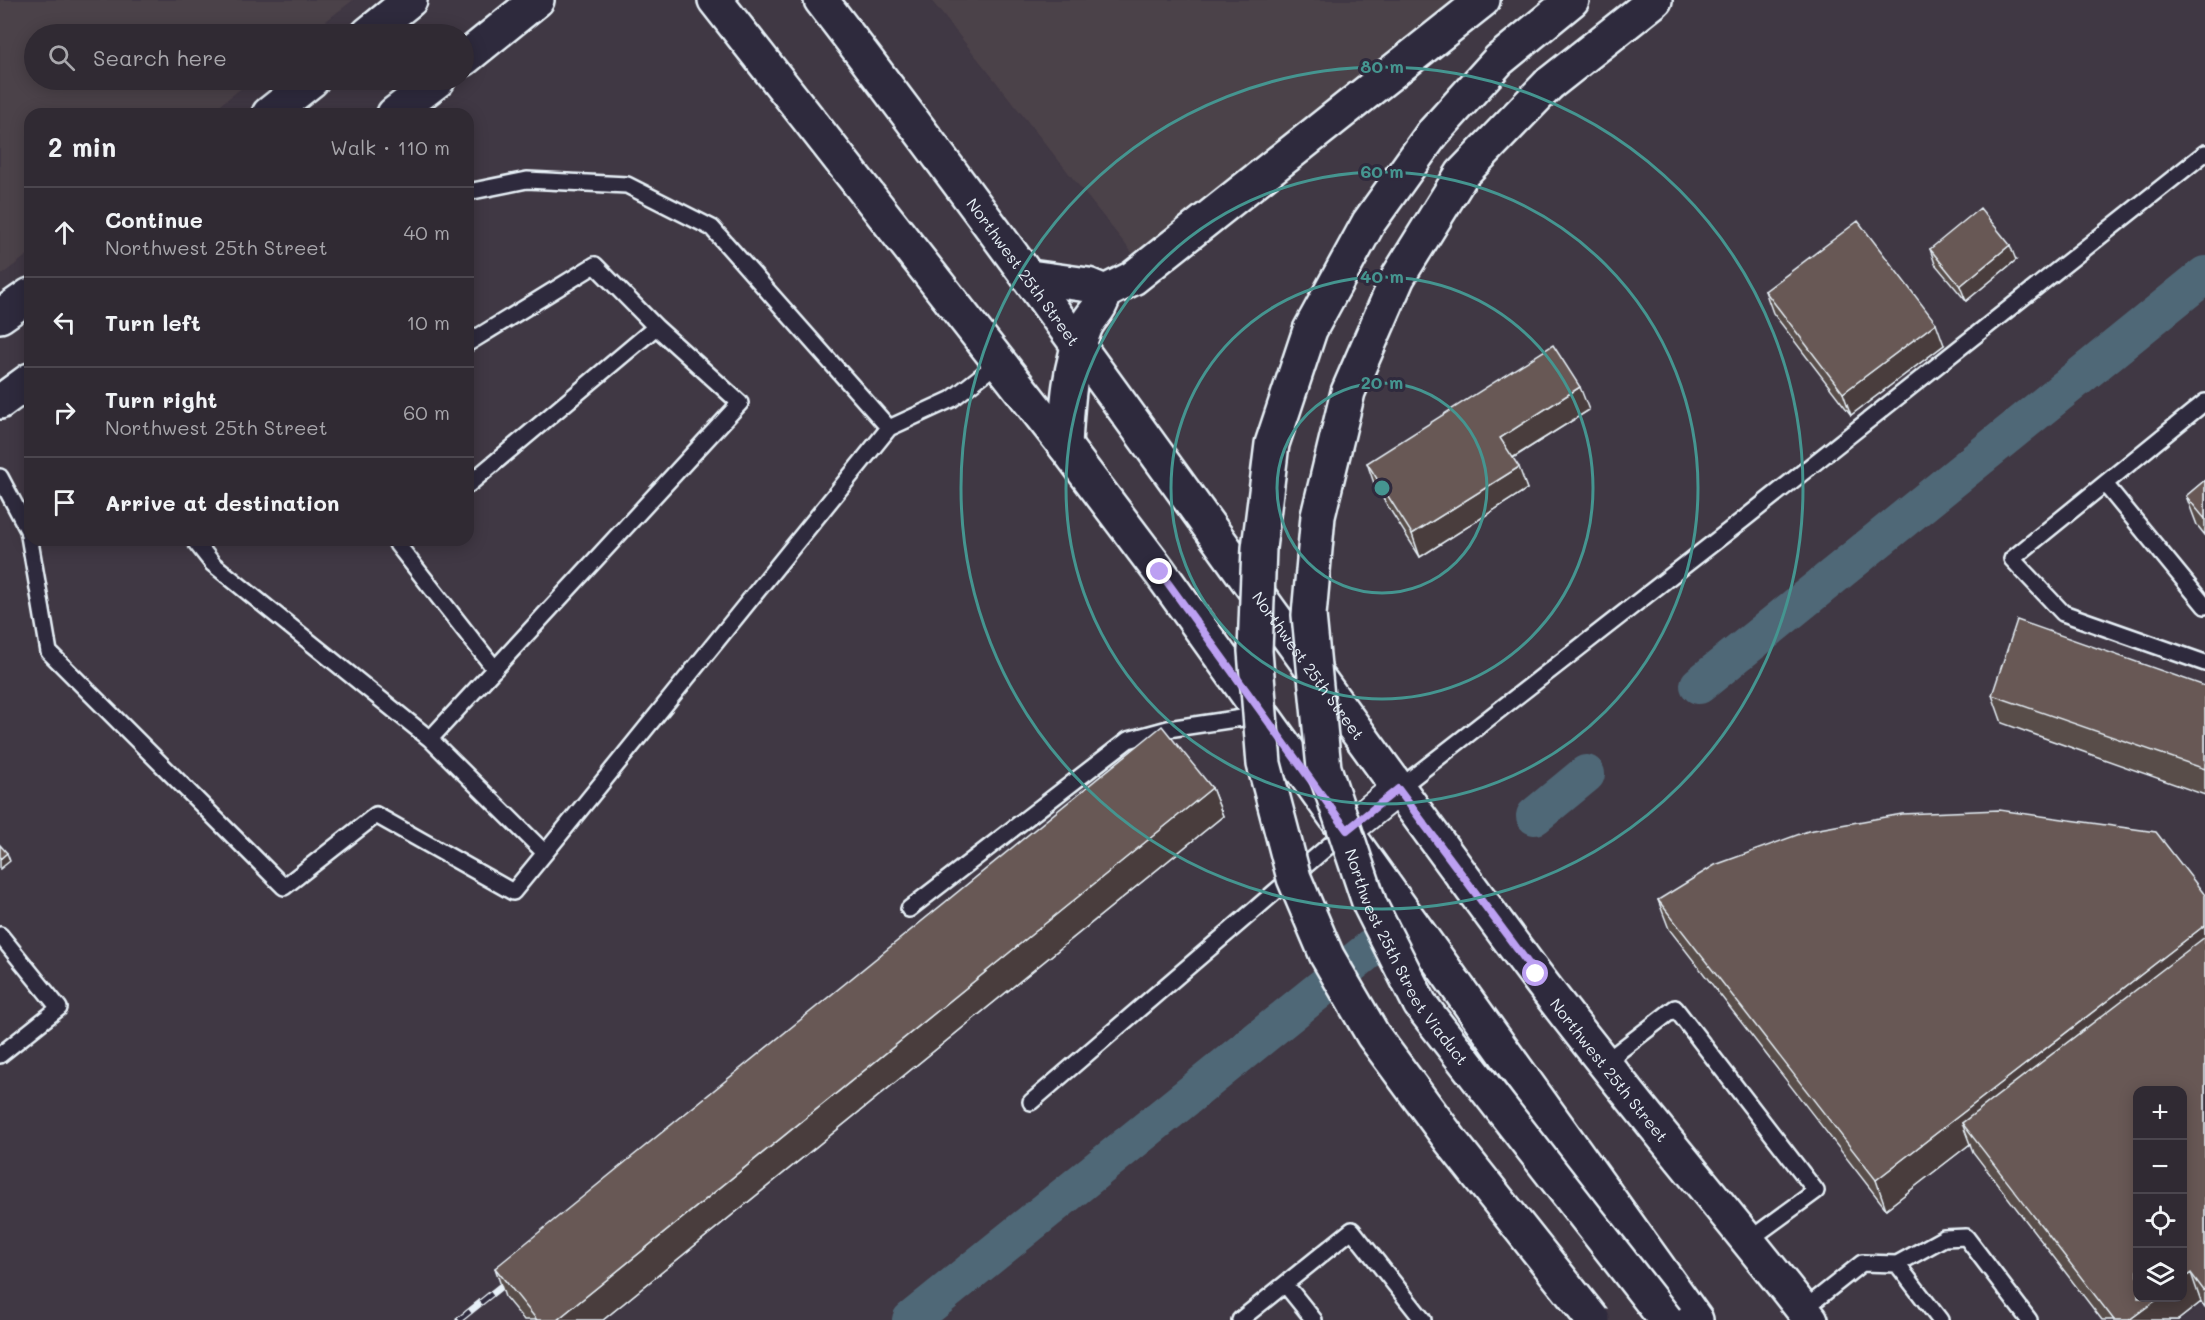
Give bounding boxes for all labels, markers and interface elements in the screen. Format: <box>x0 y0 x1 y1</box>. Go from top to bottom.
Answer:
search box <box>24 24 474 90</box>
icon: search <box>45 41 78 74</box>
text: Search here <box>93 43 227 72</box>
text: 80 m <box>1360 54 1404 78</box>
text: 2 min <box>48 130 116 164</box>
text: Walk · 110 m <box>330 134 450 160</box>
text: 60 m <box>1360 159 1404 183</box>
street label: Northwest 25th Street <box>963 193 1085 350</box>
text: Continue <box>105 205 203 234</box>
icon: ahead <box>48 216 81 249</box>
text: 40 m <box>404 219 450 245</box>
text: Northwest 25th Street <box>105 234 328 260</box>
text: 40 m <box>1360 264 1404 288</box>
icon: left <box>48 306 81 339</box>
text: Turn left <box>105 308 201 337</box>
text: 10 m <box>406 309 450 335</box>
text: 20 m <box>1361 370 1403 394</box>
text: Turn right <box>105 385 217 414</box>
icon: right <box>48 396 81 429</box>
text: 60 m <box>403 399 450 425</box>
text: Northwest 25th Street <box>105 414 328 440</box>
centre of rings <box>1372 478 1392 498</box>
icon: arrive <box>48 486 81 519</box>
text: Arrive at destination <box>105 488 340 517</box>
route end <box>1146 558 1172 584</box>
street label: Northwest 25th Street <box>1248 587 1370 743</box>
street label: Northwest 25th Street Viaduct <box>1341 846 1474 1069</box>
route start <box>1522 960 1548 986</box>
street label: Northwest 25th Street <box>1546 993 1673 1146</box>
map controls <box>2133 1086 2187 1302</box>
button: + <box>2133 1086 2187 1140</box>
button: − <box>2133 1140 2187 1194</box>
button: locate <box>2133 1194 2187 1248</box>
button: layers <box>2133 1248 2187 1302</box>

